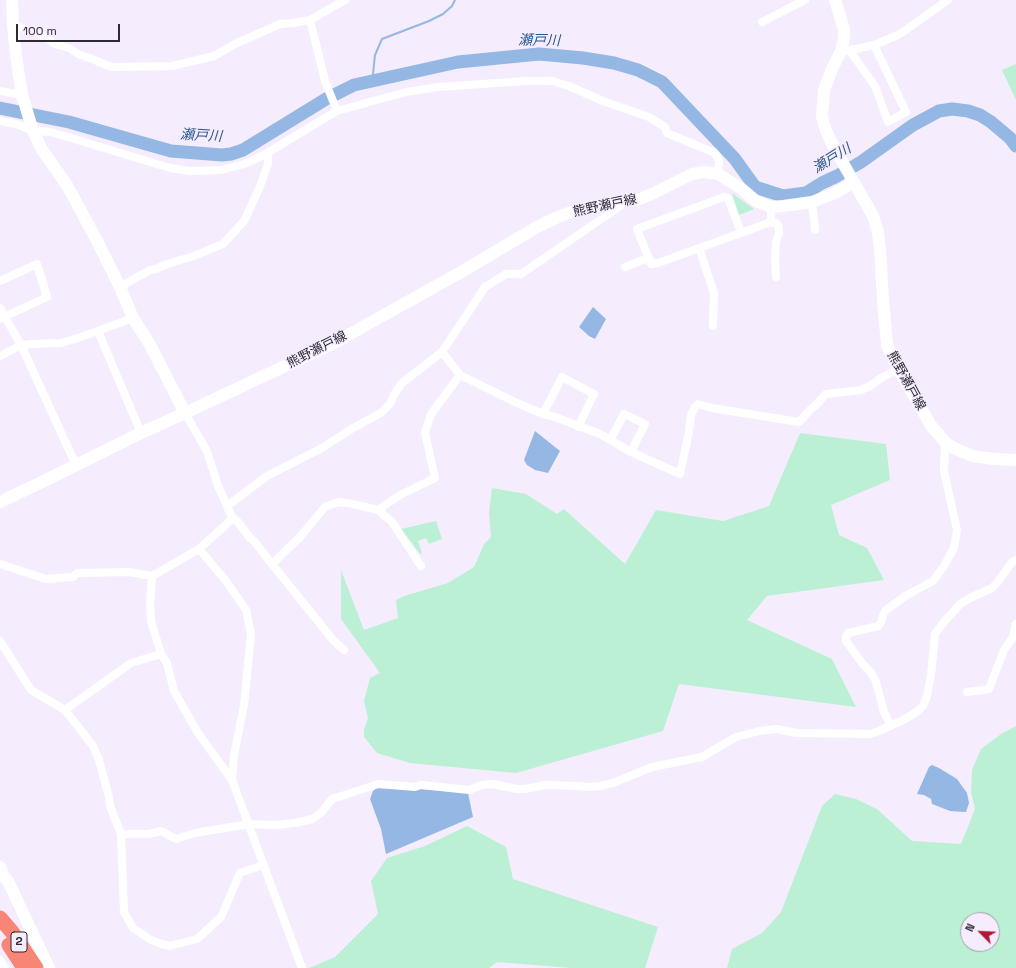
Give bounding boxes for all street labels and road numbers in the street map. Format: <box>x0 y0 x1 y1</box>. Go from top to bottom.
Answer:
street label: 熊野瀬戸線 <box>572 192 638 220</box>
street label: 熊野瀬戸線 <box>285 328 349 372</box>
street label: 熊野瀬戸線 <box>883 349 929 413</box>
road number: 2 <box>11 932 27 952</box>

